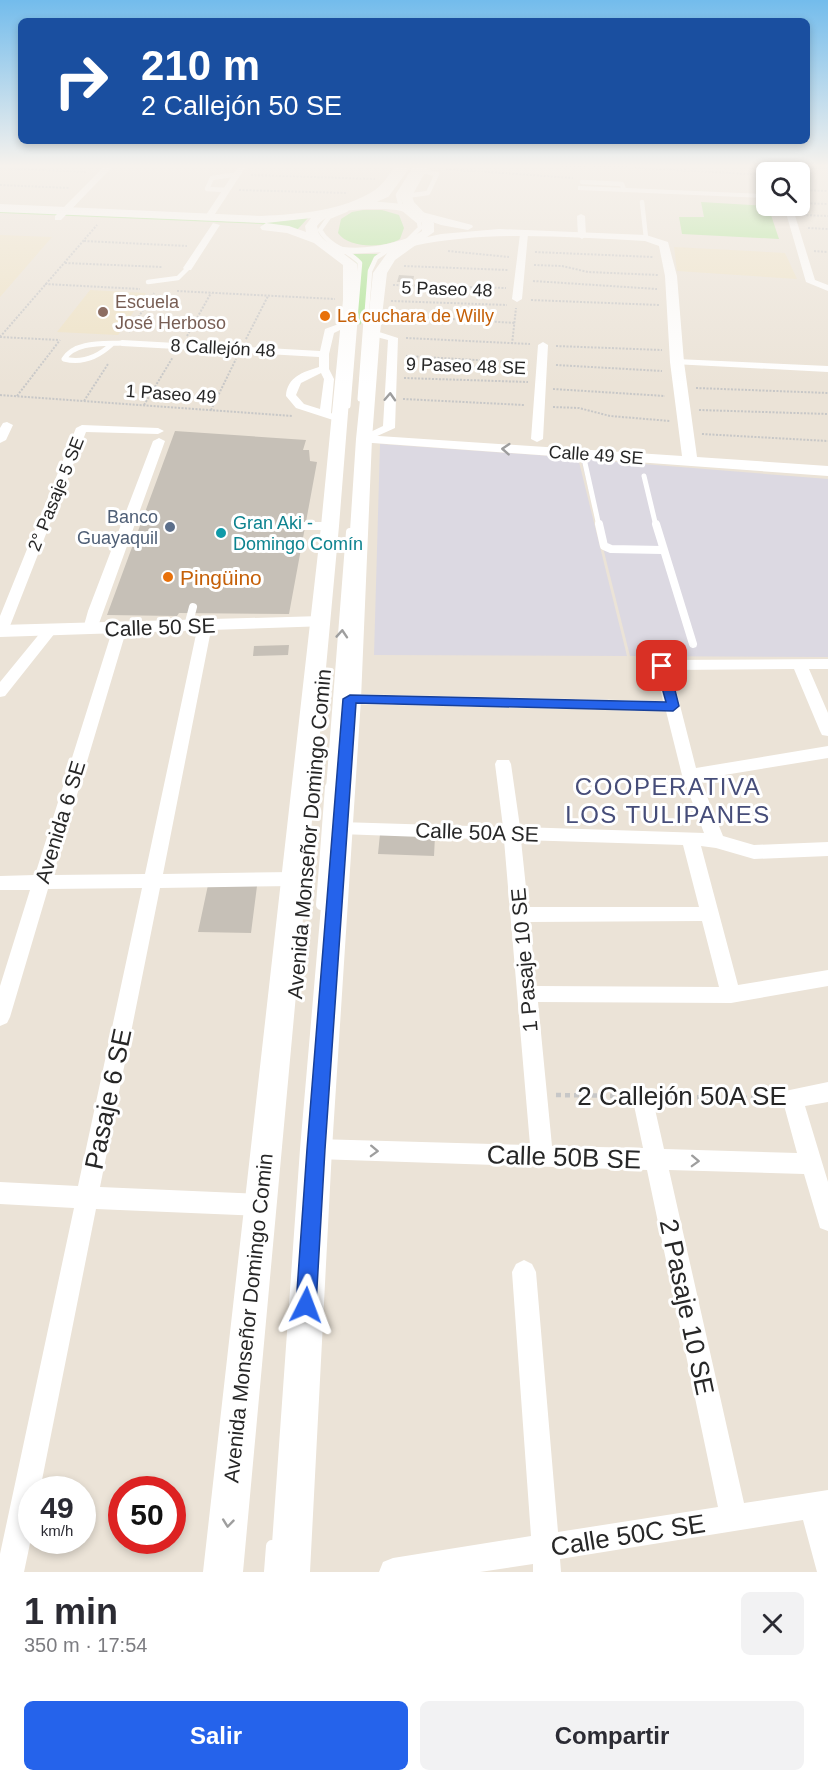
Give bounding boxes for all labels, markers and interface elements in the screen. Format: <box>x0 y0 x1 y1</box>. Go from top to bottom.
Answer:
icon: right <box>42 42 120 120</box>
text: 210 m <box>141 42 260 89</box>
text: 2 Callejón 50 SE <box>141 91 342 121</box>
map controls <box>756 162 810 216</box>
button: search <box>756 162 810 216</box>
street label: 5 Paseo 48 <box>401 277 493 301</box>
place label: Escuela José Herboso <box>115 292 226 333</box>
marker: Escuela José Herboso <box>96 305 110 319</box>
place label: La cuchara de Willy <box>337 306 494 326</box>
marker: La cuchara de Willy <box>318 309 332 323</box>
street label: 8 Callejón 48 <box>170 335 276 361</box>
street label: 9 Paseo 48 SE <box>406 354 526 378</box>
street label: 1 Paseo 49 <box>125 381 217 407</box>
one-way arrow <box>384 393 397 402</box>
street label: 2° Pasaje 5 SE <box>24 434 88 554</box>
street label: Calle 49 SE <box>548 442 644 468</box>
one-way arrow <box>501 443 510 456</box>
place label: Banco Guayaquil <box>77 507 158 548</box>
place label: Gran Aki - Domingo Comín <box>233 513 363 554</box>
marker: Banco Guayaquil <box>163 520 177 534</box>
marker: Gran Aki - Domingo Comín <box>214 526 228 540</box>
place label: Pingüino <box>180 566 262 589</box>
marker: Pingüino <box>161 570 175 584</box>
street label: Calle 50 SE <box>104 614 216 640</box>
one-way arrow <box>335 630 348 639</box>
pin <box>636 640 687 691</box>
icon: arrive <box>645 649 678 682</box>
street label: Avenida Monseñor Domingo Comin <box>283 668 335 1000</box>
street label: Avenida 6 SE <box>30 758 90 886</box>
district label: COOPERATIVA LOS TULIPANES <box>565 773 771 828</box>
street label: Calle 50A SE <box>415 818 539 846</box>
street label: 1 Pasaje 10 SE <box>506 887 542 1033</box>
street label: Pasaje 6 SE <box>78 1026 138 1172</box>
street label: 2 Callejón 50A SE <box>577 1081 787 1111</box>
street label: Calle 50B SE <box>486 1139 642 1175</box>
one-way arrow <box>370 1145 379 1157</box>
street label: Avenida Monseñor Domingo Comin <box>219 1152 277 1484</box>
one-way arrow <box>690 1154 699 1167</box>
street label: 2 Pasaje 10 SE <box>654 1216 720 1398</box>
position arrow <box>274 1273 338 1337</box>
speed limit sign: 50 <box>108 1476 186 1554</box>
text: 49 <box>40 1491 74 1524</box>
street label: Calle 50C SE <box>549 1508 707 1562</box>
one-way arrow <box>222 1518 235 1527</box>
text: km/h <box>41 1522 73 1539</box>
text: 1 min <box>24 1591 118 1632</box>
button: close <box>741 1592 804 1655</box>
text: 350 m · 17:54 <box>24 1634 147 1656</box>
button: Salir <box>24 1701 408 1770</box>
button: Compartir <box>420 1701 804 1770</box>

